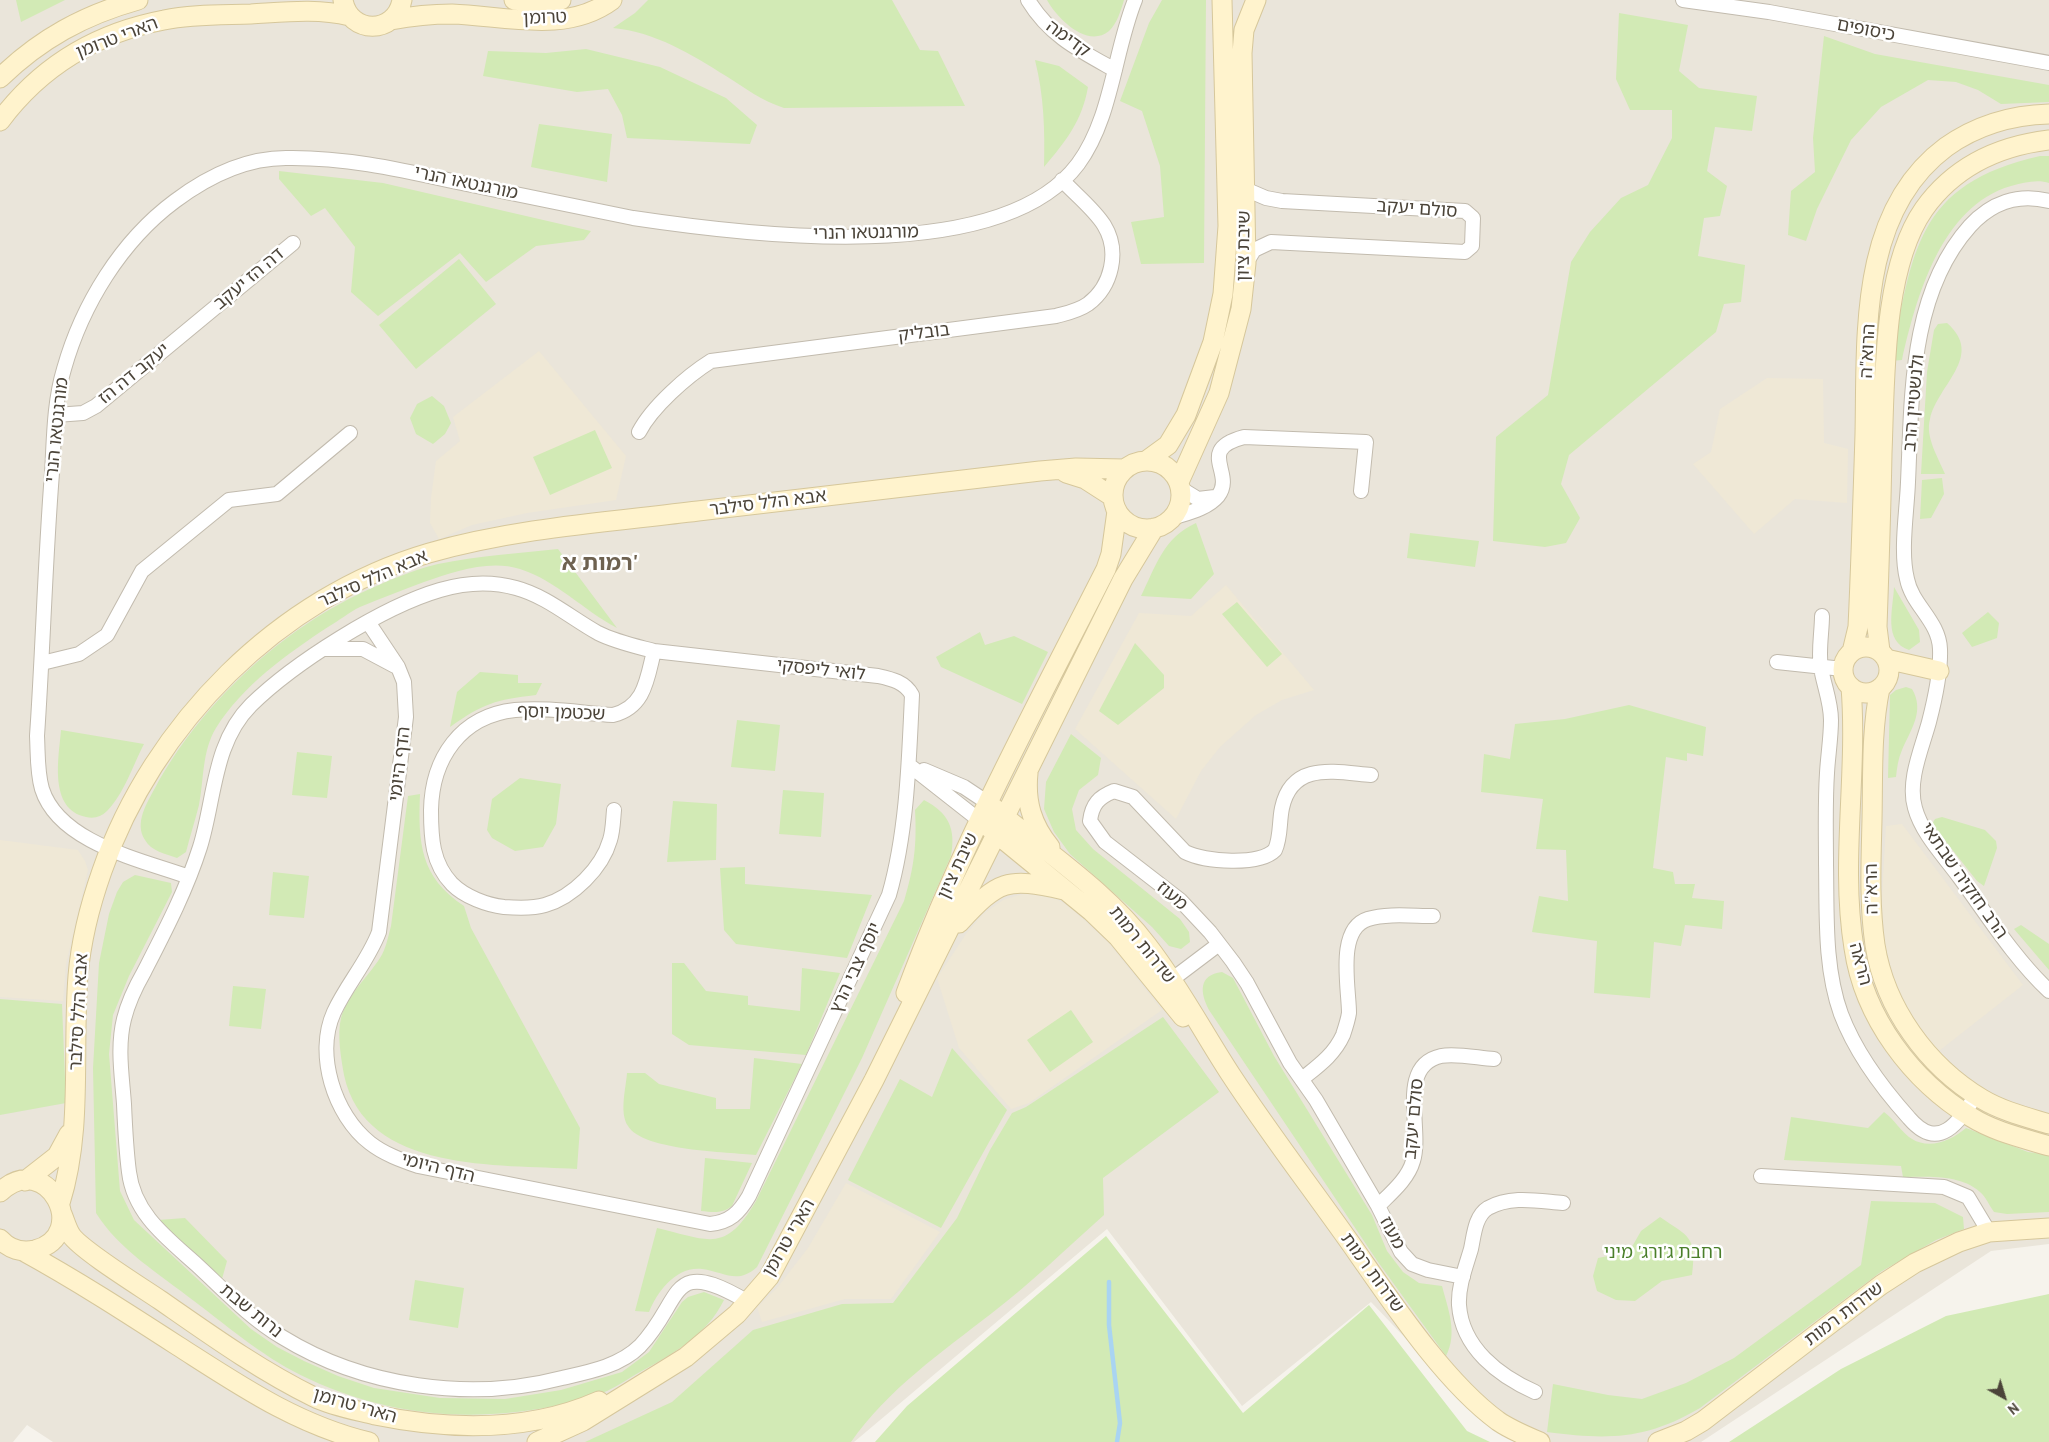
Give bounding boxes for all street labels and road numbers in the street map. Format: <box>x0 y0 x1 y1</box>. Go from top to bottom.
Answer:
street label: טרומן <box>523 6 567 30</box>
street label: הארי טרומן <box>73 13 161 63</box>
street label: כיסופים <box>1835 14 1897 46</box>
street label: קדימה <box>1042 16 1094 62</box>
street label: מורגנטאו הנרי <box>412 161 520 205</box>
street label: סולם יעקב <box>1376 195 1458 223</box>
street label: שיבת ציון <box>1233 210 1255 282</box>
street label: מורגנטאו הנרי <box>813 221 919 245</box>
street label: דה הז יעקב <box>209 243 289 315</box>
street label: בובליק <box>897 319 951 347</box>
street label: הרוא"ה <box>1856 323 1880 379</box>
street label: יעקב דה הז <box>94 339 174 409</box>
street label: ולנשטיין הרב <box>1899 353 1929 453</box>
street label: מורגנטאו הנרי <box>41 376 73 484</box>
street label: אבא הלל סילבר <box>708 485 828 521</box>
street label: אבא הלל סילבר <box>315 545 431 613</box>
street label: לואי ליפסקי <box>776 655 866 685</box>
street label: שכטמן יוסף <box>516 701 606 725</box>
street label: הדף היומי <box>385 725 415 803</box>
street label: הרב חזקיה שבתאי <box>1916 819 2012 943</box>
street label: שיבת ציון <box>933 829 983 903</box>
street label: הרא''ה <box>1861 863 1883 915</box>
street label: מעוז <box>1152 877 1192 915</box>
street label: שדרות רמות <box>1104 902 1180 988</box>
street label: יוסף צבי הרץ <box>826 919 886 1017</box>
street label: הראה <box>1844 940 1876 988</box>
street label: אבא הלל סילבר <box>65 953 93 1071</box>
street label: סולם יעקב <box>1400 1078 1428 1160</box>
street label: הדף היומי <box>399 1148 477 1188</box>
street label: הארי טרומן <box>758 1195 820 1281</box>
street label: מעוז <box>1375 1213 1409 1253</box>
street label: שדרות רמות <box>1336 1229 1408 1317</box>
street label: שדרות רמות <box>1800 1277 1888 1351</box>
street label: נרות שבת <box>215 1279 287 1343</box>
street label: הארי טרומן <box>311 1384 399 1428</box>

